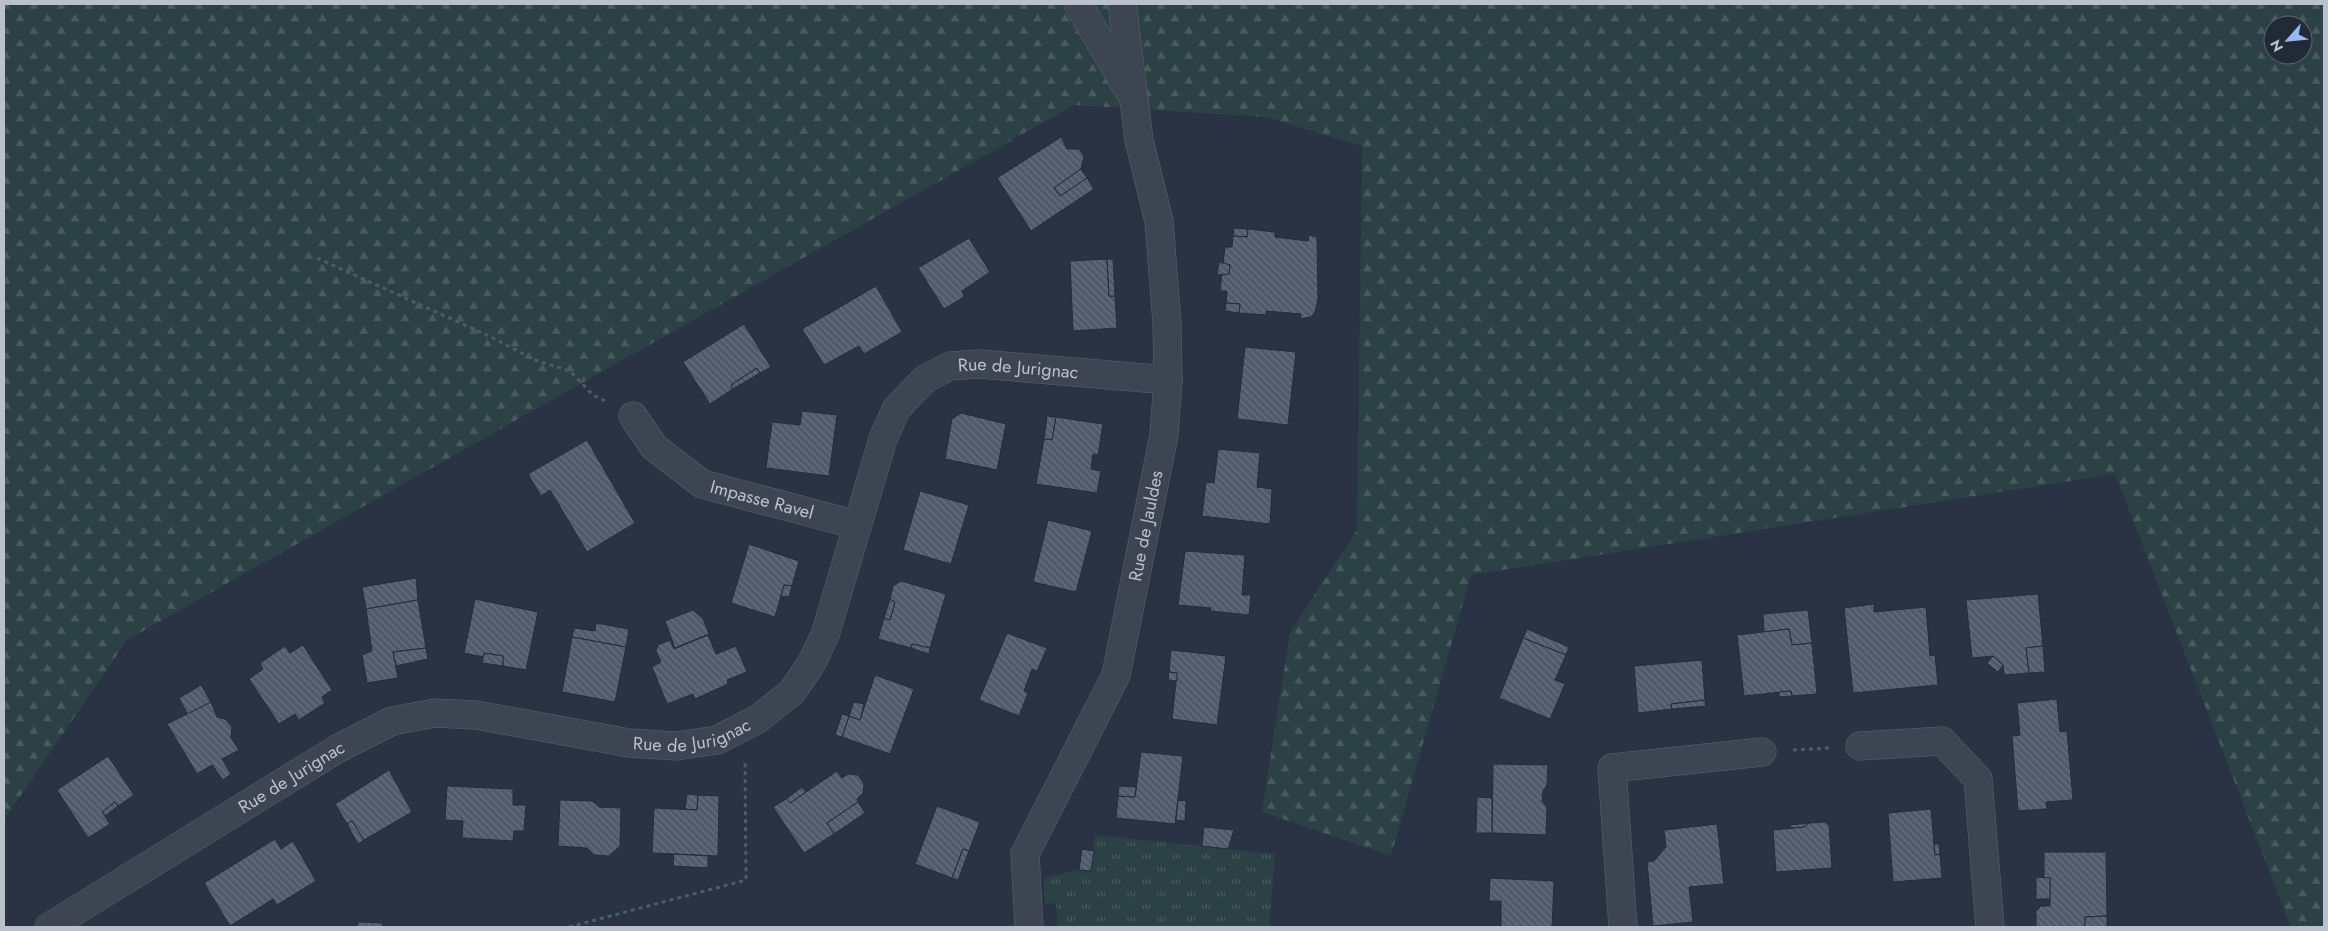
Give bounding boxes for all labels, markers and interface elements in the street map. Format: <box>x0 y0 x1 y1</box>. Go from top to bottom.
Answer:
north arrow <box>2263 15 2313 65</box>
text: N <box>2265 36 2288 55</box>
street label: Rue de Jurignac <box>957 351 1079 385</box>
street label: Rue de Jauldes <box>1122 468 1170 584</box>
street label: Impasse Ravel <box>707 474 817 526</box>
street label: Rue de Jurignac <box>632 712 755 759</box>
street label: Rue de Jurignac <box>233 734 349 820</box>

